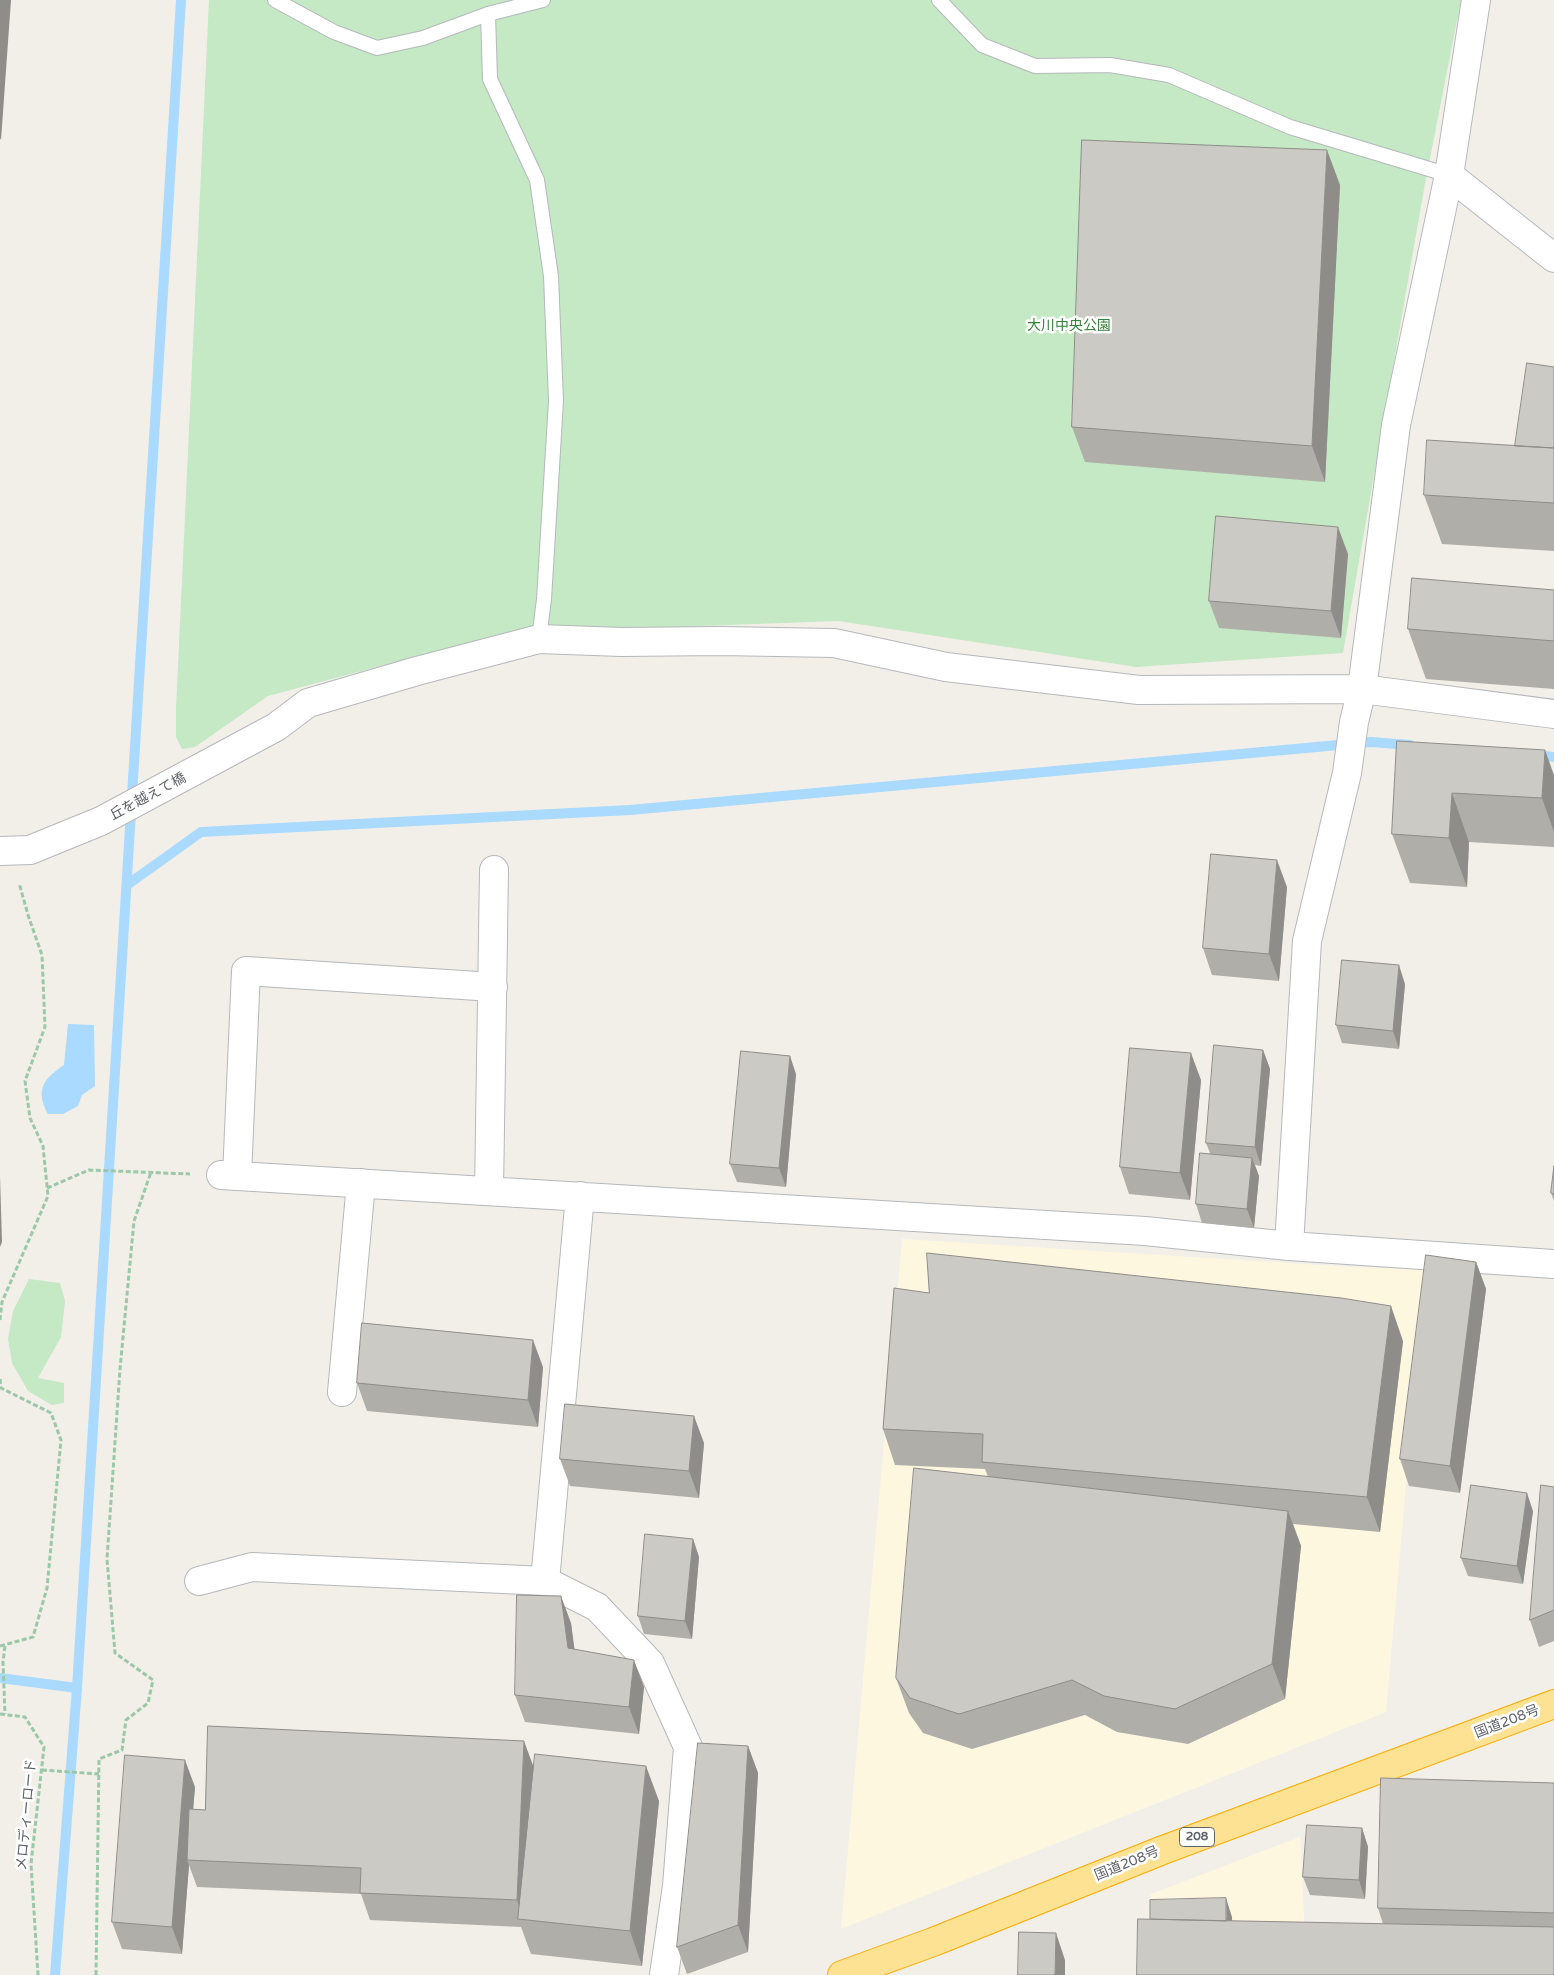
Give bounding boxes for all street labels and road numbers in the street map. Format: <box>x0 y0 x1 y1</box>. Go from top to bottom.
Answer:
street label: 丘を越えて橋 <box>107 770 189 824</box>
street label: 国道208号 <box>1472 1702 1542 1742</box>
street label: メロディーロード <box>14 1758 40 1872</box>
road number: 208 <box>1180 1828 1214 1846</box>
street label: 国道208号 <box>1092 1843 1162 1885</box>

